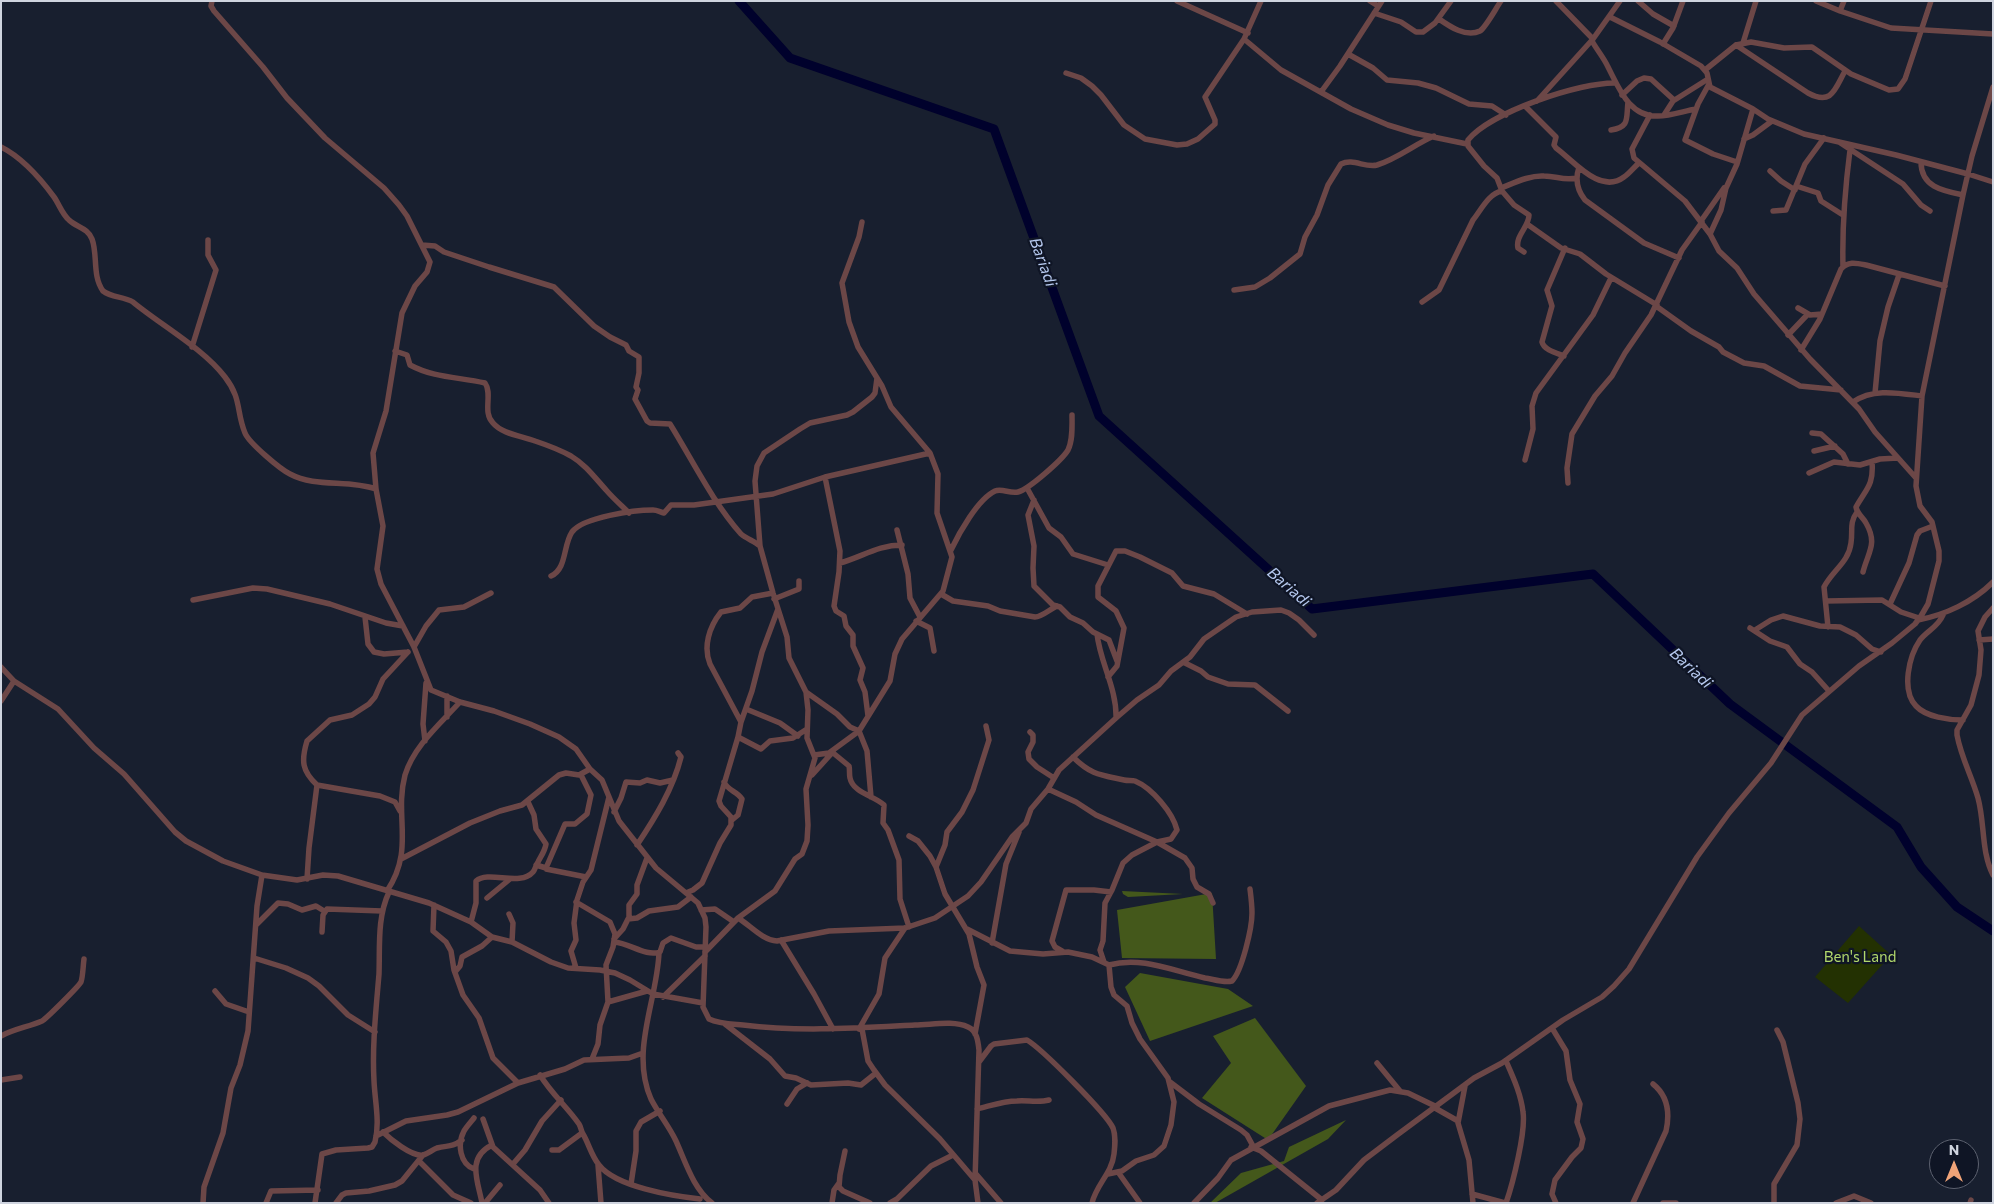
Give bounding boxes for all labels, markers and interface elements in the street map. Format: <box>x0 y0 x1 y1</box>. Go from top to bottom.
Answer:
water label: Bariadi <box>1025 235 1061 289</box>
water label: Bariadi <box>1263 563 1315 611</box>
water label: Bariadi <box>1666 644 1716 692</box>
park label: Ben's Land <box>1824 948 1896 966</box>
north arrow <box>1929 1139 1979 1189</box>
text: N <box>1949 1141 1959 1158</box>

